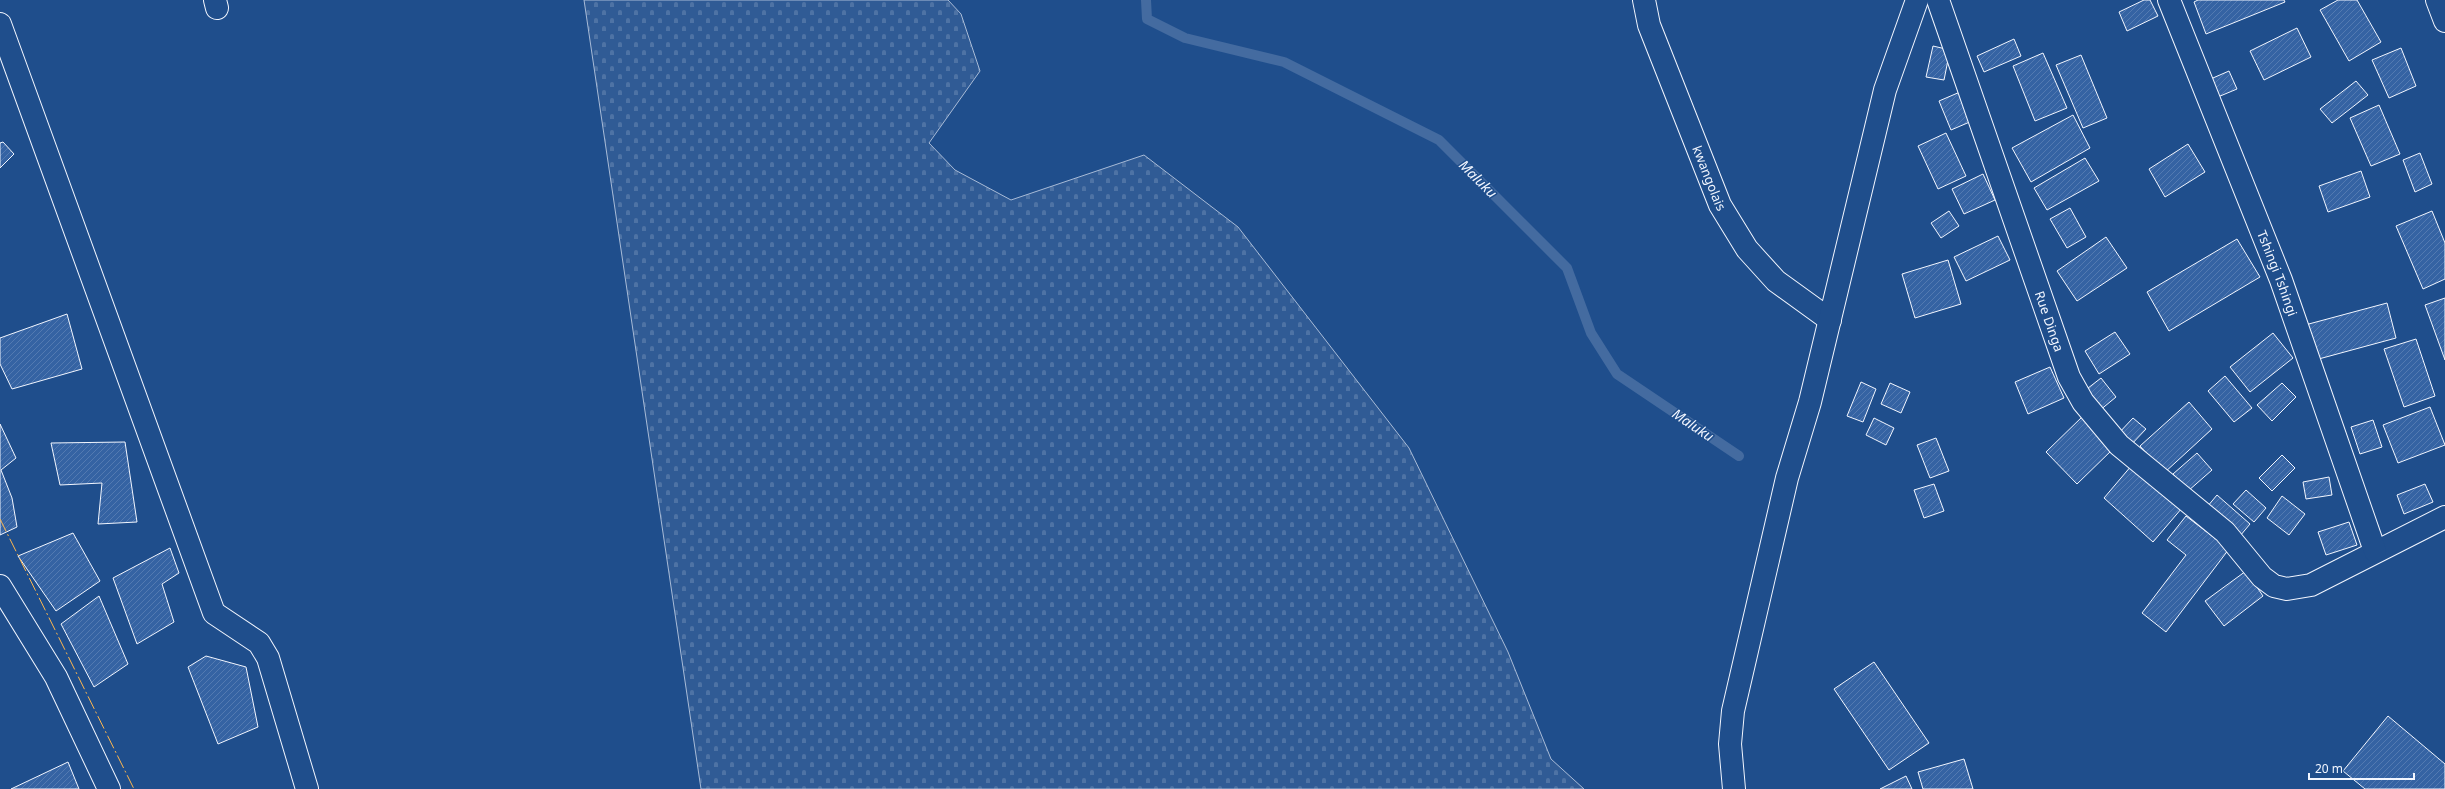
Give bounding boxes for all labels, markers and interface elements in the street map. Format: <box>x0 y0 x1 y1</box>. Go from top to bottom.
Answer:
street label: kwangolais <box>1688 143 1730 214</box>
water label: Maluku <box>1455 155 1502 202</box>
street label: Tshingi Tshingi <box>2253 228 2302 318</box>
street label: Rue Dinga <box>2031 288 2068 354</box>
water label: Maluku <box>1669 404 1718 445</box>
scale bar <box>2309 755 2414 781</box>
text: 20 m <box>2315 760 2343 777</box>

